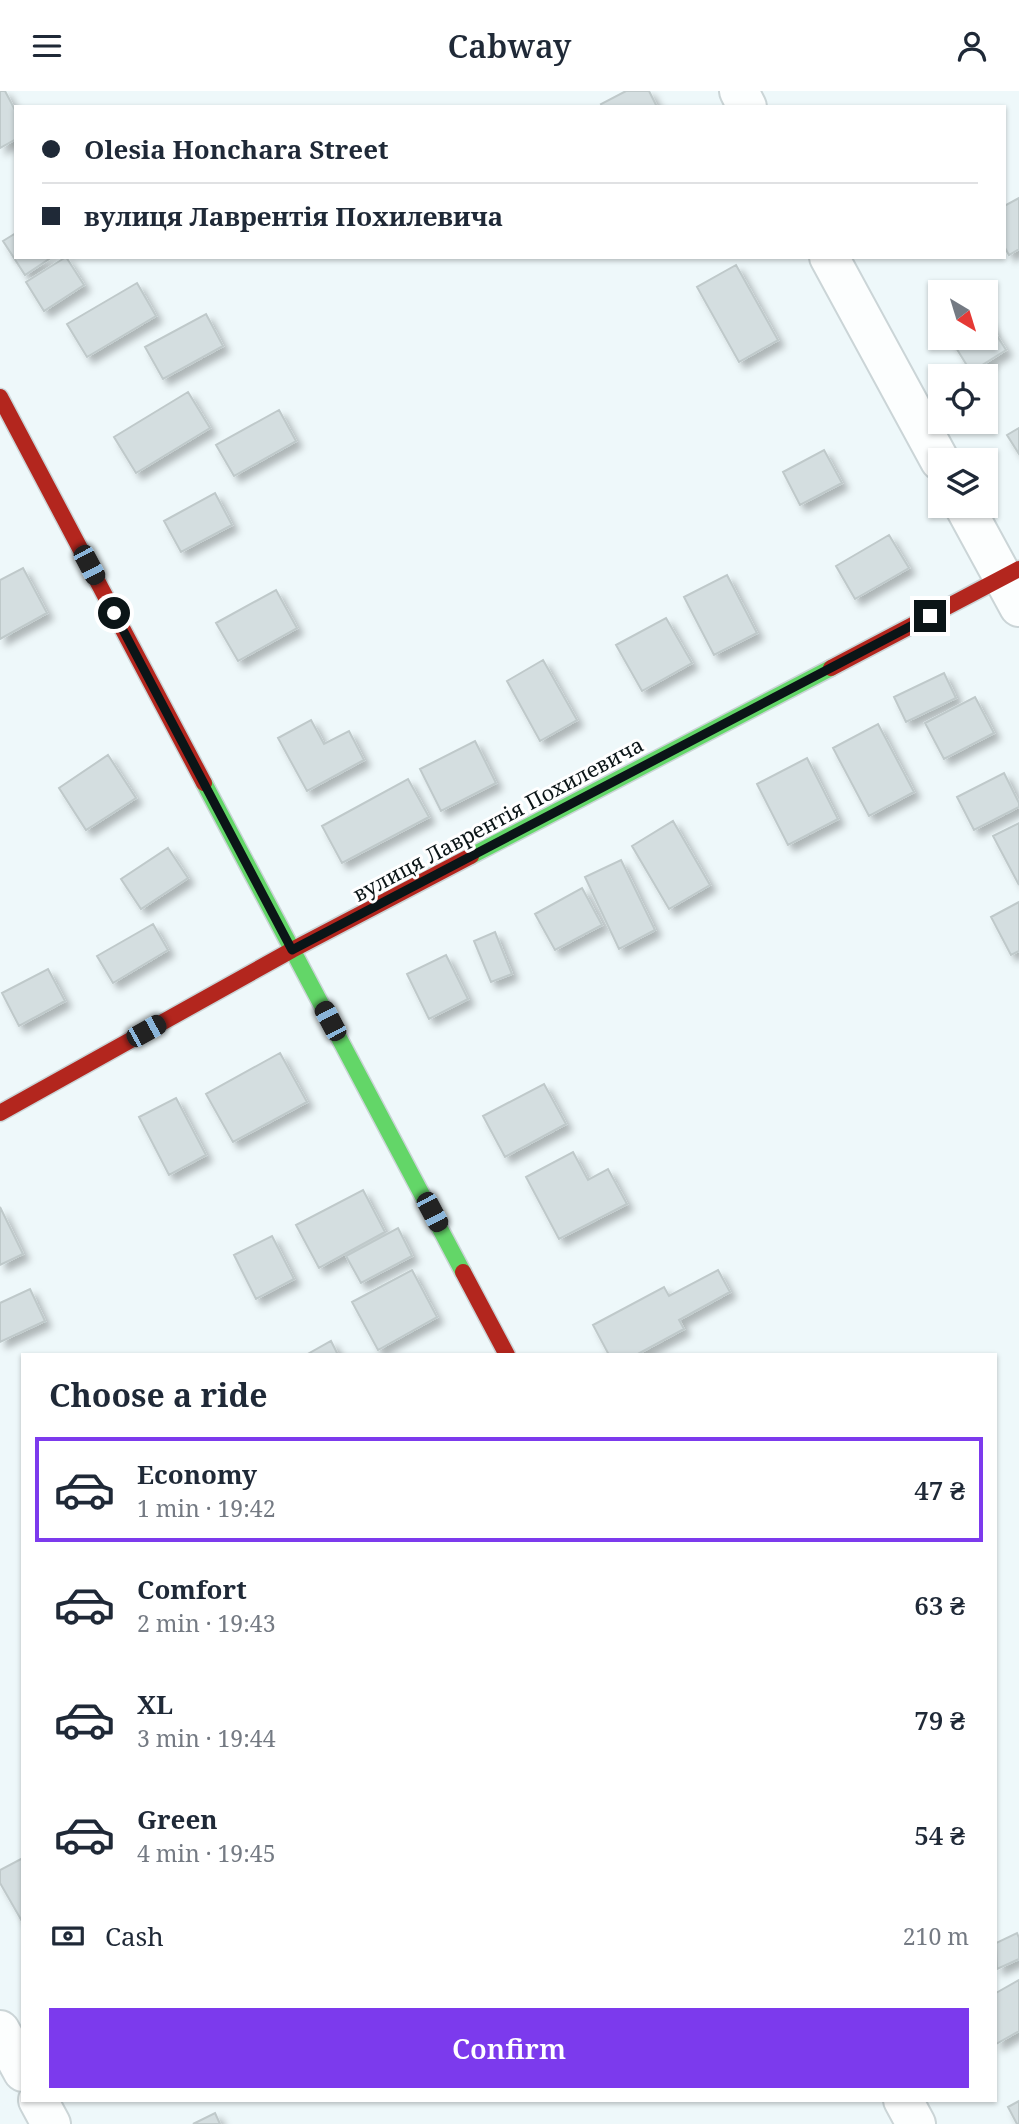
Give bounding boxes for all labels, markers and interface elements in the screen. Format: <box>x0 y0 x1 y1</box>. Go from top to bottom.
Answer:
text: Cabway <box>448 24 571 67</box>
icon: menu <box>28 27 66 65</box>
icon: person <box>953 27 991 65</box>
text: Olesia Honchara Street <box>84 131 389 167</box>
text: вулиця Лаврентія Похилевича <box>84 198 503 234</box>
north arrow <box>928 280 998 350</box>
map controls <box>928 280 998 518</box>
button: locate <box>928 364 998 434</box>
button: layers <box>928 448 998 518</box>
car <box>70 542 109 588</box>
route start <box>98 597 130 629</box>
route end <box>914 600 946 632</box>
street label: вулиця Лаврентія Похилевича <box>348 730 648 908</box>
car <box>311 998 350 1044</box>
car <box>123 1012 170 1050</box>
car <box>413 1189 452 1235</box>
text: Choose a ride <box>49 1373 268 1416</box>
text: Economy <box>137 1456 257 1492</box>
icon: car <box>53 1458 116 1521</box>
text: 47 ₴ <box>914 1472 965 1508</box>
text: 1 min · 19:42 <box>137 1492 275 1524</box>
text: Comfort <box>137 1571 247 1607</box>
icon: car <box>53 1573 116 1636</box>
text: 63 ₴ <box>914 1587 965 1623</box>
text: 2 min · 19:43 <box>137 1607 275 1639</box>
text: XL <box>137 1686 173 1722</box>
icon: car <box>53 1688 116 1751</box>
text: 79 ₴ <box>914 1702 965 1738</box>
text: 3 min · 19:44 <box>137 1722 275 1754</box>
text: Green <box>137 1801 218 1837</box>
icon: car <box>53 1803 116 1866</box>
text: 54 ₴ <box>914 1817 965 1853</box>
text: 4 min · 19:45 <box>137 1837 275 1869</box>
icon: cash <box>49 1917 87 1955</box>
text: Cash <box>105 1918 164 1954</box>
text: 210 m <box>903 1920 969 1952</box>
button: Confirm <box>49 2008 969 2088</box>

